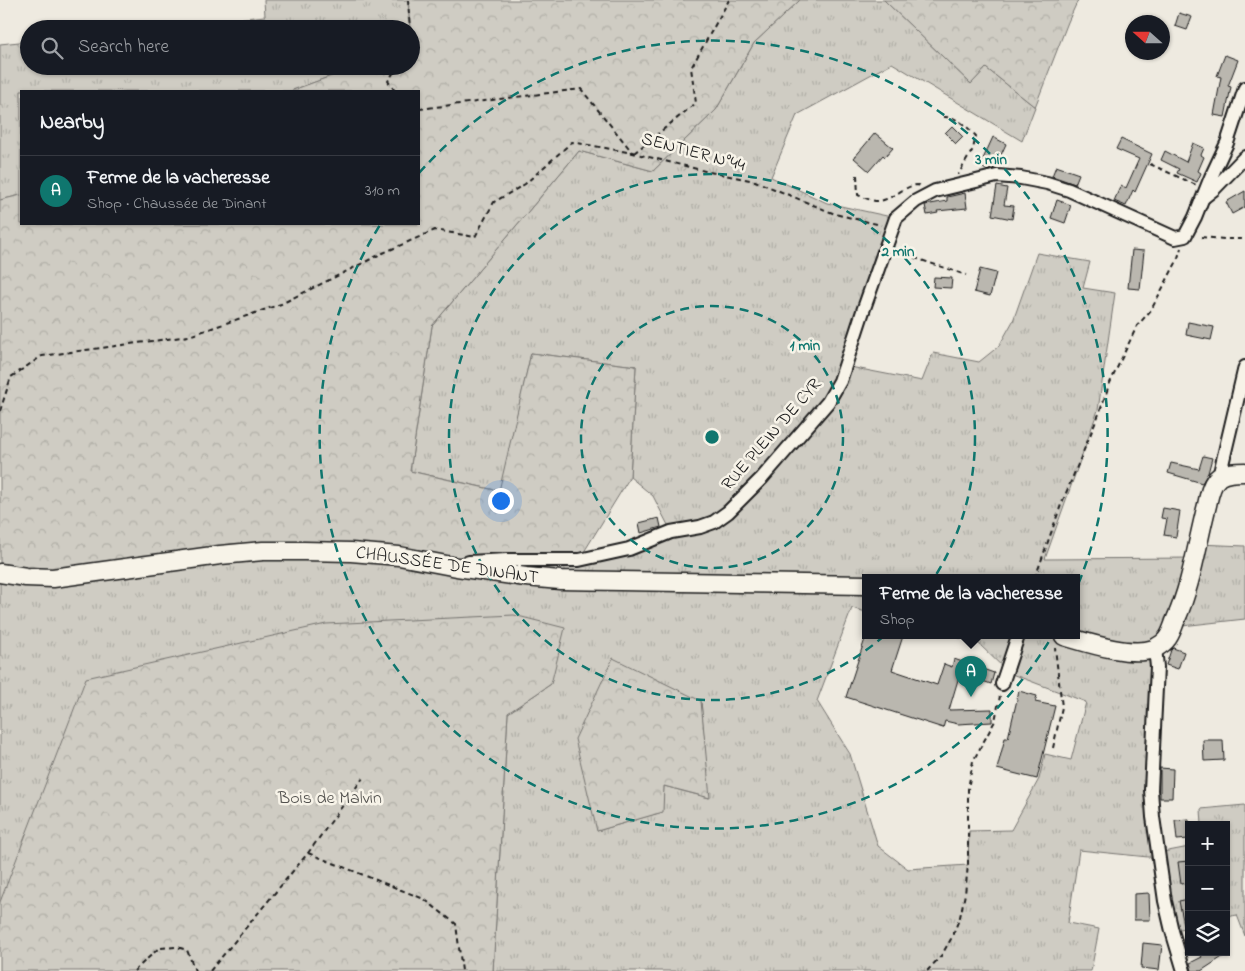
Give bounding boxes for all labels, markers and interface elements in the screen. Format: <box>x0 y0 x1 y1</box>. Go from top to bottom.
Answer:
north arrow <box>1125 15 1170 60</box>
search box <box>20 20 420 75</box>
icon: search <box>38 34 66 62</box>
text: Search here <box>78 34 169 61</box>
text: Nearby <box>40 108 104 138</box>
street label: SENTIER N°44 <box>638 127 748 179</box>
text: 3 min <box>974 149 1007 171</box>
text: Ferme de la vacheresse <box>87 165 270 192</box>
text: A <box>51 179 61 203</box>
text: 310 m <box>365 179 400 203</box>
text: Shop · Chaussée de Dinant <box>87 192 267 216</box>
text: 2 min <box>881 241 915 263</box>
text: 1 min <box>790 335 821 357</box>
street label: RUE PLEIN DE CYR <box>716 373 828 497</box>
centre of rings <box>703 428 721 446</box>
your location <box>488 488 514 514</box>
street label: CHAUSSÉE DE DINANT <box>354 540 540 592</box>
popup <box>862 574 1080 639</box>
text: Ferme de la vacheresse <box>880 581 1062 608</box>
text: Shop <box>880 608 915 632</box>
pin: A <box>955 656 987 697</box>
park label: Bois de Malvin <box>277 786 382 812</box>
map controls <box>1185 821 1230 956</box>
button: + <box>1185 821 1230 866</box>
button: − <box>1185 866 1230 911</box>
button: layers <box>1185 911 1230 956</box>

